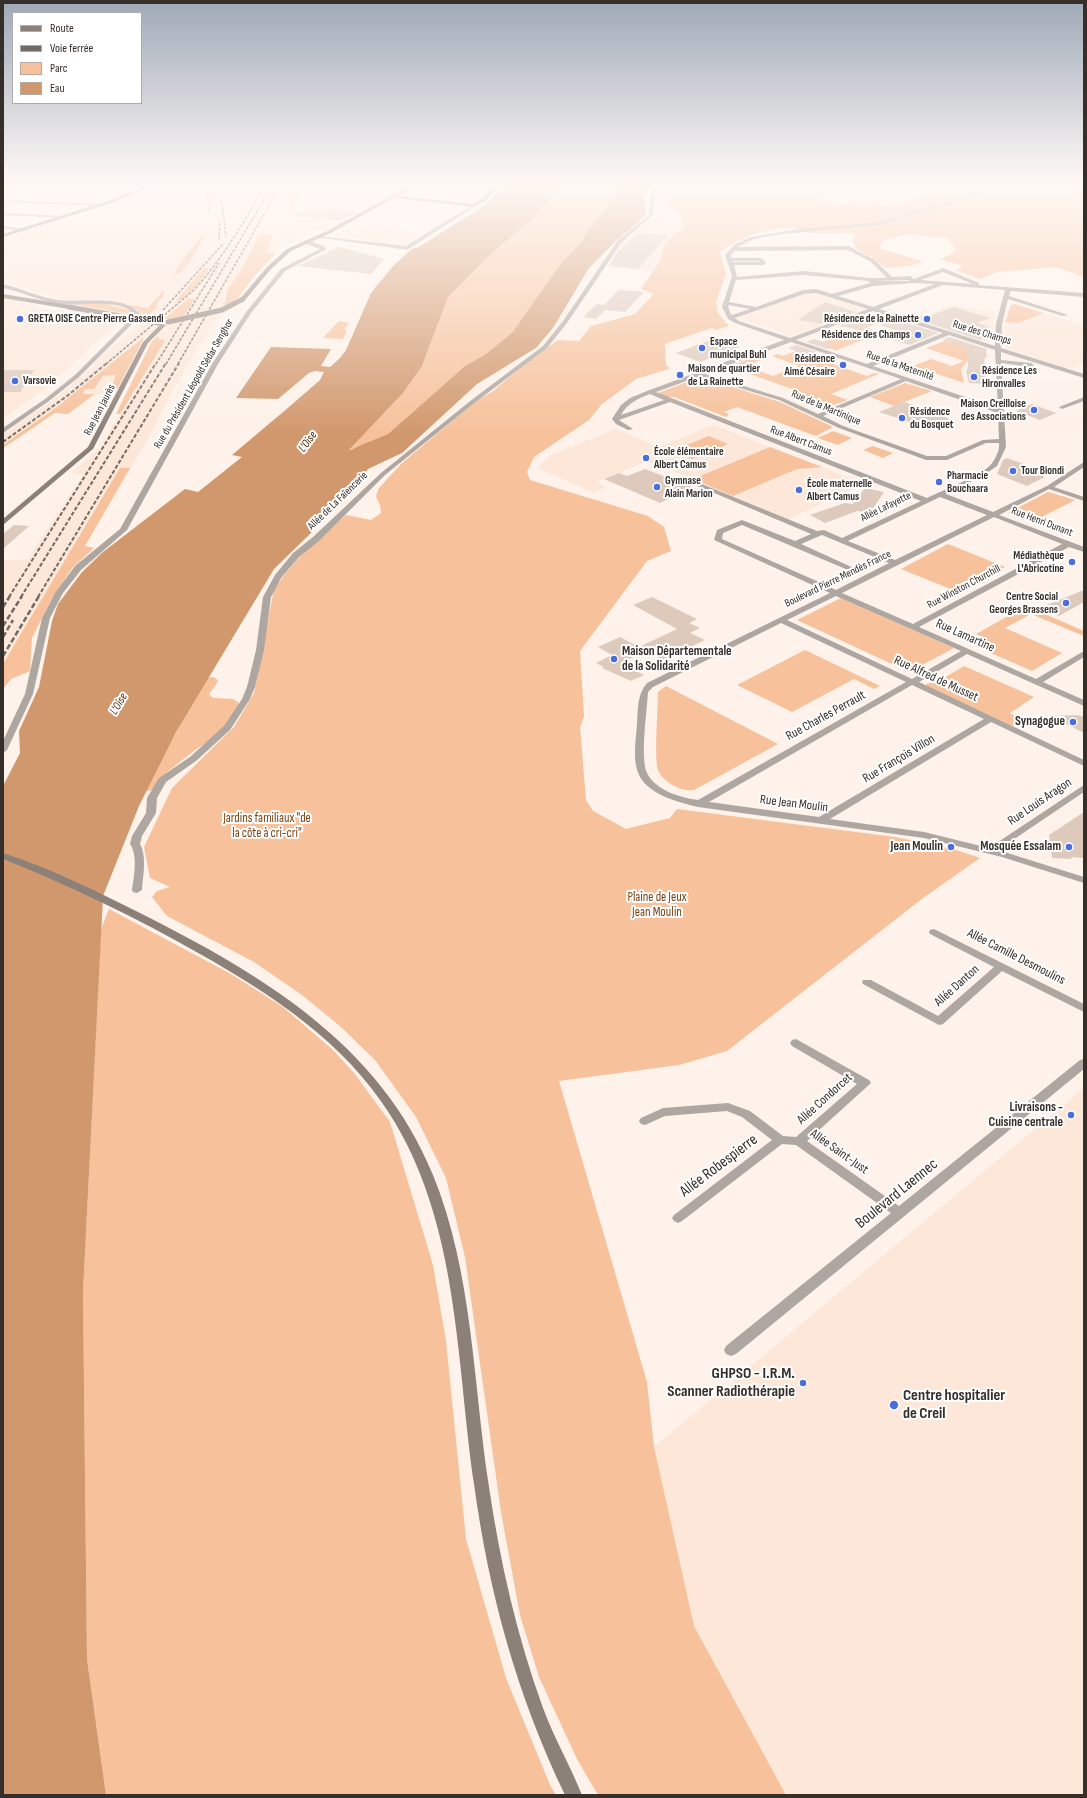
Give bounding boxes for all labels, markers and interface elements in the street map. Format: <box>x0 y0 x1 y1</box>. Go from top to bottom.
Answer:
legend <box>12 12 142 104</box>
text: Route <box>50 21 74 36</box>
text: Voie ferrée <box>50 41 93 56</box>
text: Parc <box>50 61 68 76</box>
text: Eau <box>50 81 64 96</box>
place label: GRETA OISE Centre Pierre Gassendi <box>28 312 164 326</box>
place label: Résidence de la Rainette <box>824 312 919 326</box>
marker: GRETA OISE Centre Pierre Gassendi <box>15 314 25 324</box>
marker: Résidence de la Rainette <box>922 314 932 324</box>
street label: Rue du Président Léopold Sédar Senghor <box>151 317 237 451</box>
street label: Rue des Champs <box>951 318 1013 348</box>
place label: Résidence des Champs <box>821 328 910 342</box>
marker: Résidence des Champs <box>913 330 923 340</box>
place label: Espace municipal Buhl <box>710 335 766 361</box>
marker: Espace municipal Buhl <box>697 343 707 353</box>
street label: Rue de la Maternité <box>864 348 936 384</box>
place label: Résidence Aimé Césaire <box>785 352 835 378</box>
marker: Résidence Aimé Césaire <box>838 360 848 370</box>
place label: Maison de quartier de La Rainette <box>688 362 760 388</box>
place label: Résidence Les Hironvalles <box>982 364 1037 390</box>
marker: Maison de quartier de La Rainette <box>675 370 685 380</box>
marker: Résidence Les Hironvalles <box>969 372 979 382</box>
place label: Varsovie <box>23 374 56 388</box>
marker: Varsovie <box>10 376 20 386</box>
street label: Rue Jean Jaurès <box>81 382 119 438</box>
street label: Rue de la Martinique <box>789 387 863 429</box>
place label: Maison Creilloise des Associations <box>960 397 1026 423</box>
place label: Résidence du Bosquet <box>910 405 953 431</box>
marker: Maison Creilloise des Associations <box>1029 405 1039 415</box>
marker: Résidence du Bosquet <box>897 413 907 423</box>
street label: Rue Albert Camus <box>768 423 834 459</box>
water label: L'Oise <box>296 429 320 455</box>
place label: École élémentaire Albert Camus <box>654 445 724 471</box>
marker: École élémentaire Albert Camus <box>641 453 651 463</box>
place label: Tour Biondi <box>1021 464 1064 478</box>
marker: Tour Biondi <box>1008 466 1018 476</box>
street label: Allée de La Faïencerie <box>305 469 371 533</box>
place label: Pharmacie Bouchaara <box>947 469 988 495</box>
place label: Gymnase Alain Marion <box>665 474 713 500</box>
place label: École maternelle Albert Camus <box>807 477 872 503</box>
marker: Pharmacie Bouchaara <box>934 477 944 487</box>
marker: Gymnase Alain Marion <box>652 482 662 492</box>
marker: École maternelle Albert Camus <box>794 485 804 495</box>
street label: Allée Lafayette <box>859 489 913 525</box>
street label: Rue Henri Dunant <box>1009 504 1075 540</box>
street label: Boulevard Pierre Mendès France <box>783 547 893 611</box>
place label: Médiathèque L'Abricotine <box>1013 549 1064 575</box>
marker: Médiathèque L'Abricotine <box>1067 557 1077 567</box>
street label: Rue Winston Churchill <box>925 562 1003 612</box>
place label: Centre Social Georges Brassens <box>989 590 1058 616</box>
marker: Centre Social Georges Brassens <box>1061 598 1071 608</box>
street label: Rue Lamartine <box>933 616 997 656</box>
place label: Maison Départementale de la Solidarité <box>622 644 732 675</box>
street label: Rue Alfred de Musset <box>891 653 981 705</box>
marker: Maison Départementale de la Solidarité <box>609 654 619 664</box>
street label: Rue Charles Perrault <box>784 688 868 744</box>
water label: L'Oise <box>107 691 131 717</box>
place label: Synagogue <box>1015 714 1065 730</box>
marker: Synagogue <box>1068 717 1078 727</box>
street label: Rue François Villon <box>860 731 938 787</box>
street label: Rue Louis Aragon <box>1005 775 1075 829</box>
street label: Rue Jean Moulin <box>759 792 829 816</box>
park label: Jardins familiaux "de la côte à cri-cri" <box>223 811 311 842</box>
place label: Jean Moulin <box>891 839 943 855</box>
place label: Mosquée Essalam <box>980 839 1061 855</box>
marker: Jean Moulin <box>946 842 956 852</box>
marker: Mosquée Essalam <box>1064 842 1074 852</box>
park label: Plaine de Jeux Jean Moulin <box>627 890 687 921</box>
street label: Allée Camille Desmoulins <box>964 926 1068 988</box>
street label: Allée Danton <box>931 962 983 1010</box>
street label: Allée Condorcet <box>794 1070 856 1128</box>
place label: Livraisons - Cuisine centrale <box>989 1100 1063 1131</box>
marker: Livraisons - Cuisine centrale <box>1066 1110 1076 1120</box>
street label: Allée Saint-Just <box>807 1126 871 1178</box>
street label: Allée Robespierre <box>676 1131 762 1201</box>
street label: Boulevard Laennec <box>852 1155 942 1233</box>
place label: GHPSO - I.R.M. Scanner Radiothérapie <box>667 1364 795 1402</box>
marker: GHPSO - I.R.M. Scanner Radiothérapie <box>798 1378 808 1388</box>
place label: Centre hospitalier de Creil <box>903 1386 1005 1424</box>
marker: Centre hospitalier de Creil <box>888 1399 900 1411</box>

